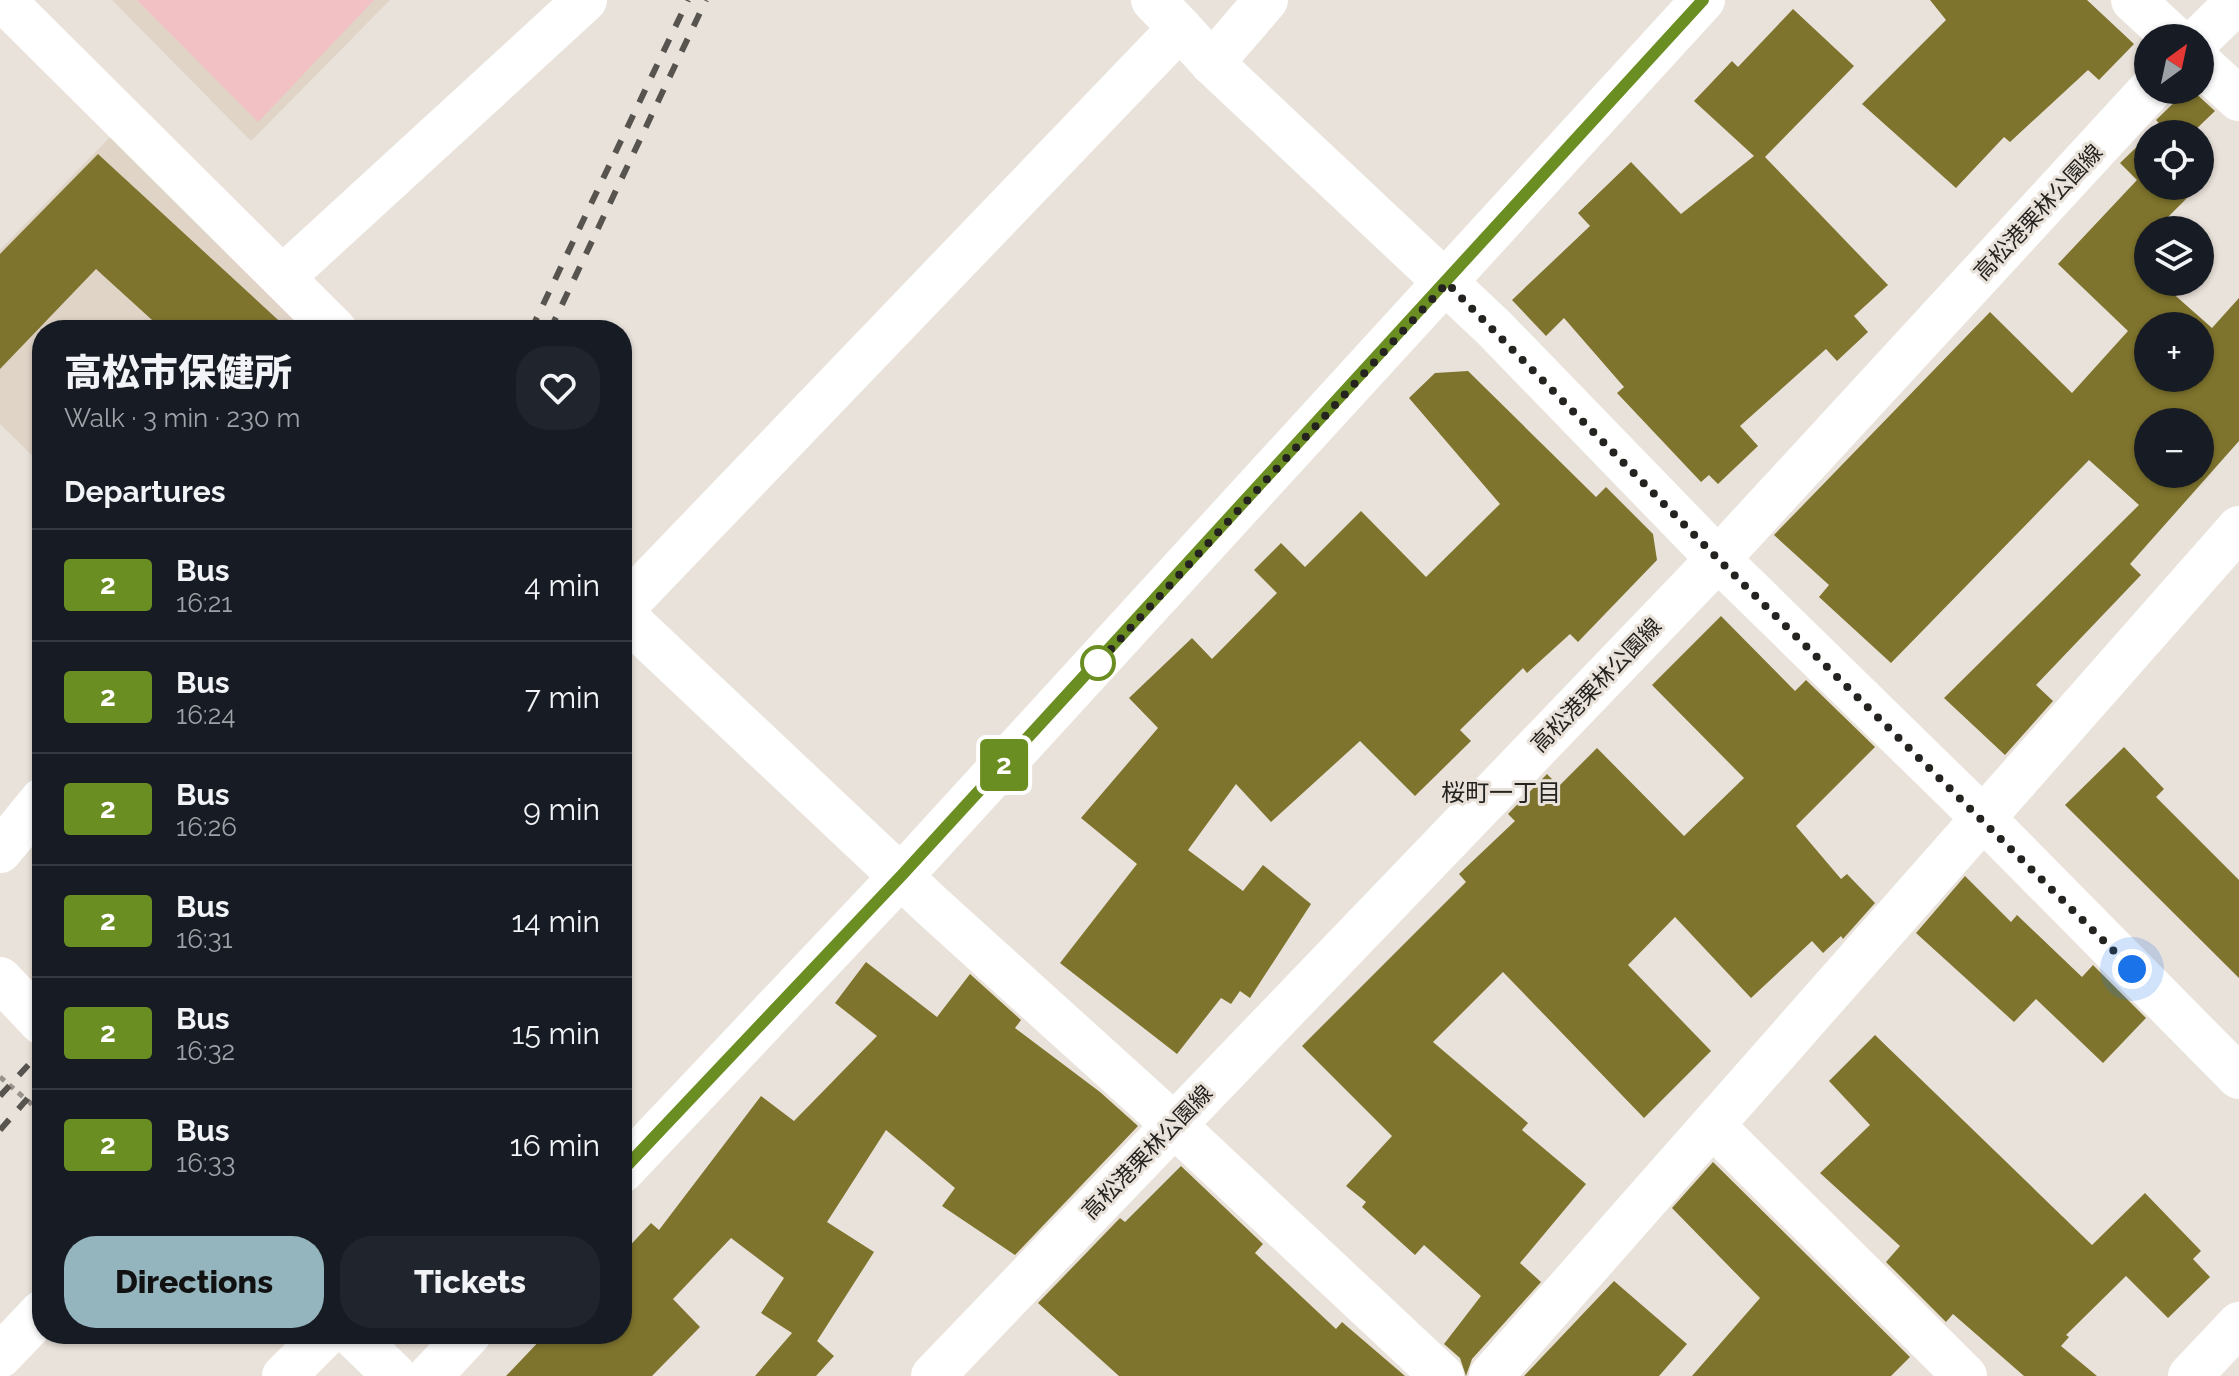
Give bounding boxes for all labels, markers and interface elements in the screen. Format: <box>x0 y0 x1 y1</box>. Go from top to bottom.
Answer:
north arrow <box>2134 24 2214 104</box>
map controls <box>2134 24 2214 488</box>
button: locate <box>2134 120 2214 200</box>
street label: 高松港栗林公園線 <box>1968 139 2108 285</box>
button: layers <box>2134 216 2214 296</box>
button: + <box>2134 312 2214 392</box>
button: heart <box>516 346 600 430</box>
text: 高松市保健所 <box>64 350 292 395</box>
text: Walk · 3 min · 230 m <box>64 403 300 433</box>
button: − <box>2134 408 2214 488</box>
text: Departures <box>64 474 226 509</box>
text: Bus <box>176 553 230 588</box>
text: 2 <box>100 568 116 601</box>
text: 4 min <box>524 568 600 603</box>
text: 16:21 <box>176 588 232 618</box>
street label: 高松港栗林公園線 <box>1526 613 1666 757</box>
unlabelled marker <box>1081 646 1115 680</box>
text: Bus <box>176 665 230 700</box>
text: 2 <box>100 680 116 713</box>
text: 7 min <box>525 680 600 715</box>
text: 16:24 <box>176 700 235 730</box>
line badge: 2 <box>978 739 1030 791</box>
text: 2 <box>996 748 1012 781</box>
text: Bus <box>176 777 230 812</box>
district label: 桜町一丁目 <box>1441 778 1561 807</box>
text: 2 <box>100 792 116 825</box>
text: 9 min <box>523 792 600 827</box>
text: 16:26 <box>176 812 237 842</box>
text: Bus <box>176 889 230 924</box>
text: 2 <box>100 904 116 937</box>
text: 14 min <box>512 904 600 939</box>
text: 16:31 <box>176 924 233 954</box>
your location <box>2112 949 2152 989</box>
text: Bus <box>176 1001 230 1036</box>
text: 2 <box>100 1016 116 1049</box>
text: 15 min <box>512 1016 600 1051</box>
text: 16:32 <box>176 1036 235 1066</box>
street label: 高松港栗林公園線 <box>1077 1080 1217 1224</box>
text: Bus <box>176 1113 230 1148</box>
text: 2 <box>100 1128 116 1161</box>
text: 16 min <box>510 1128 600 1163</box>
text: 16:33 <box>176 1148 235 1178</box>
button: Directions <box>64 1236 324 1328</box>
button: Tickets <box>340 1236 600 1328</box>

